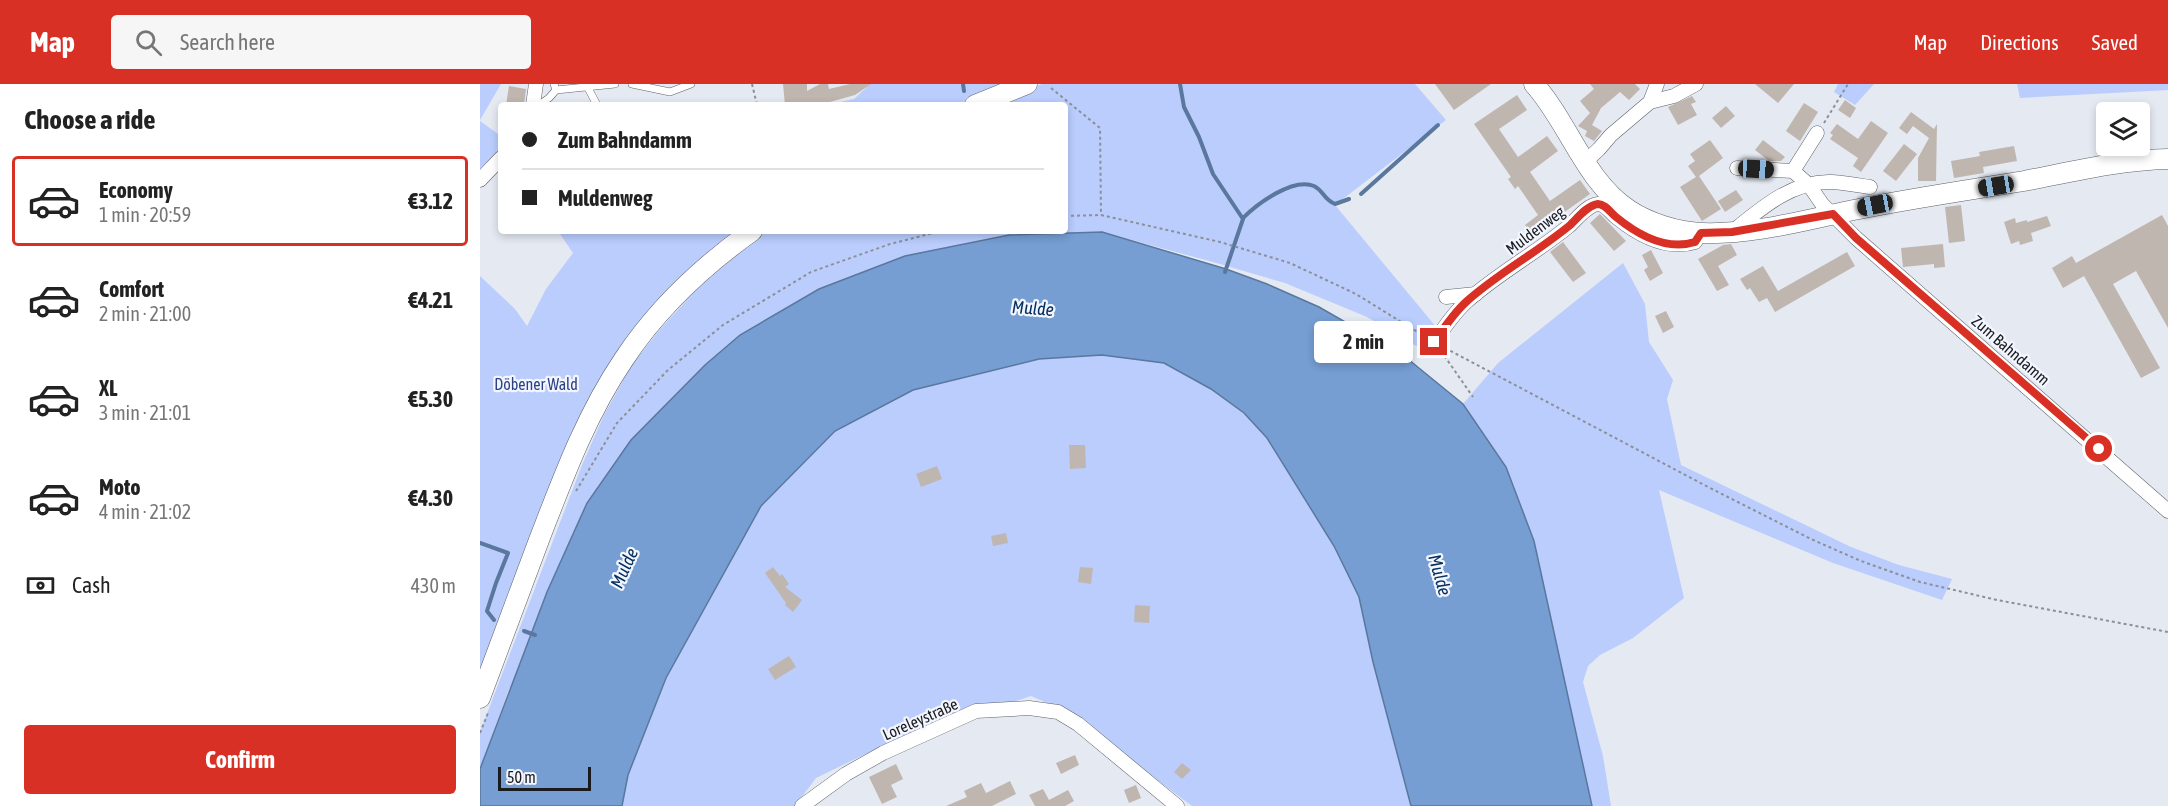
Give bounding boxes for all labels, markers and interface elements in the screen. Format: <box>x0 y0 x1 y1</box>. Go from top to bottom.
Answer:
search box <box>111 15 531 69</box>
text: Map <box>30 26 75 58</box>
icon: search <box>132 26 165 59</box>
text: Search here <box>180 29 275 55</box>
text: Map <box>1913 30 1947 54</box>
text: Directions <box>1980 30 2059 54</box>
text: Saved <box>2092 30 2138 54</box>
map controls <box>2096 102 2150 156</box>
button: layers <box>2096 102 2150 156</box>
text: Choose a ride <box>24 104 156 135</box>
text: Zum Bahndamm <box>558 127 692 153</box>
car <box>1738 159 1774 179</box>
icon: car <box>27 174 81 228</box>
car <box>1977 174 2015 198</box>
text: Economy <box>99 177 173 203</box>
text: Muldenweg <box>558 185 652 211</box>
text: €3.12 <box>408 188 453 214</box>
car <box>1856 193 1894 217</box>
street label: Muldenweg <box>1502 202 1569 259</box>
text: 1 min · 20:59 <box>99 203 191 226</box>
icon: car <box>27 273 81 327</box>
text: Comfort <box>99 276 164 302</box>
text: €4.21 <box>408 287 453 313</box>
water label: Mulde <box>1011 296 1055 320</box>
text: 2 min · 21:00 <box>99 302 191 325</box>
street label: Zum Bahndamm <box>1968 311 2054 389</box>
callout: 2 min <box>1314 321 1413 363</box>
route end <box>1420 328 1447 355</box>
text: 2 min <box>1343 330 1384 353</box>
icon: car <box>27 372 81 426</box>
text: XL <box>99 375 117 401</box>
park label: Döbener Wald <box>494 375 578 393</box>
text: €5.30 <box>408 386 453 412</box>
text: 3 min · 21:01 <box>99 401 191 424</box>
route start <box>2085 435 2112 462</box>
icon: car <box>27 471 81 525</box>
text: Moto <box>99 474 141 500</box>
text: €4.30 <box>408 485 453 511</box>
text: 4 min · 21:02 <box>99 500 191 523</box>
water label: Mulde <box>606 545 642 591</box>
water label: Mulde <box>1424 552 1456 598</box>
icon: cash <box>24 569 57 602</box>
text: Cash <box>72 572 111 598</box>
text: 430 m <box>411 574 456 597</box>
street label: Loreleystraße <box>880 694 961 744</box>
button: Confirm <box>24 725 456 794</box>
scale bar <box>498 764 591 792</box>
text: 50 m <box>507 768 536 786</box>

